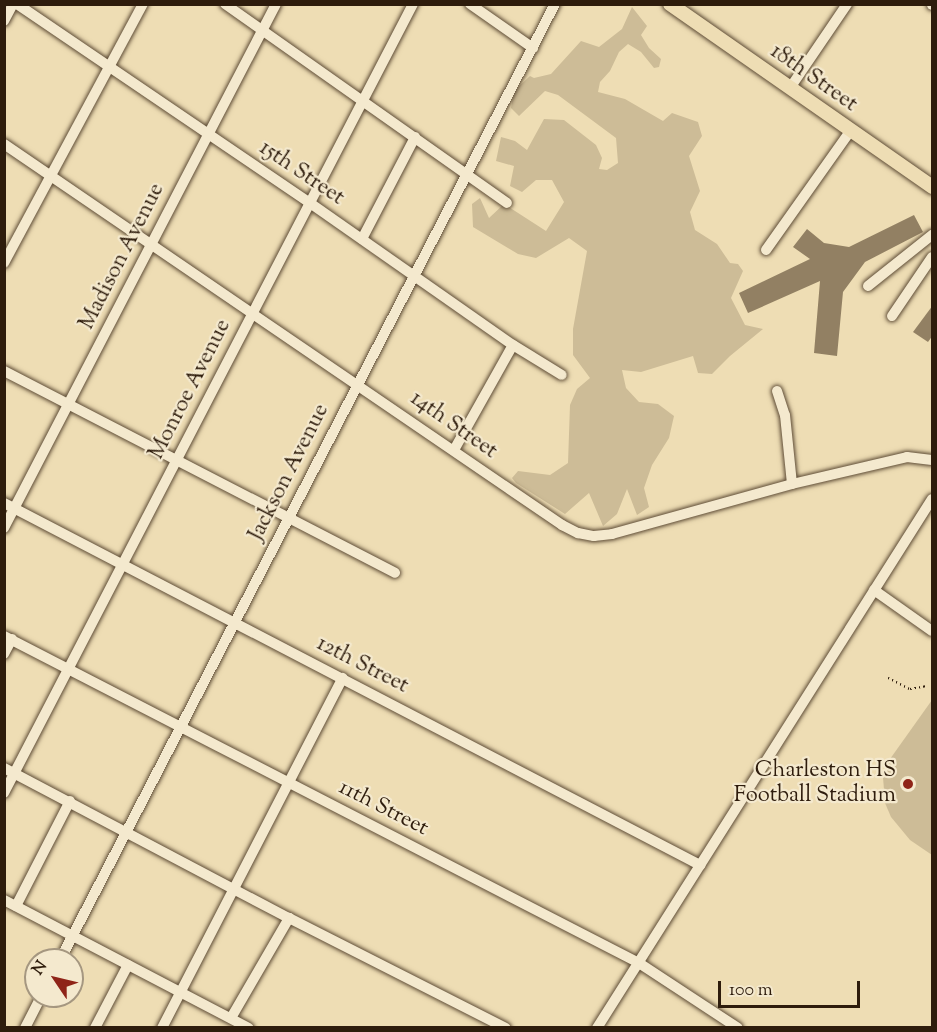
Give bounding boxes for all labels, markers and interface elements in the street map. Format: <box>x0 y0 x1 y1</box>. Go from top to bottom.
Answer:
street label: 18th Street <box>764 39 862 119</box>
street label: 15th Street <box>253 136 349 212</box>
street label: Madison Avenue <box>75 179 171 335</box>
street label: Monroe Avenue <box>144 316 238 464</box>
street label: 14th Street <box>404 386 502 466</box>
street label: Jackson Avenue <box>244 400 336 546</box>
street label: 12th Street <box>312 632 412 700</box>
place label: Charleston HS Football Stadium <box>734 758 896 810</box>
street label: 11th Street <box>334 775 432 843</box>
marker: Charleston HS Football Stadium <box>901 777 915 791</box>
north arrow <box>24 948 84 1008</box>
text: N <box>27 957 54 980</box>
scale bar <box>721 969 864 1007</box>
text: 100 m <box>729 978 773 1004</box>

